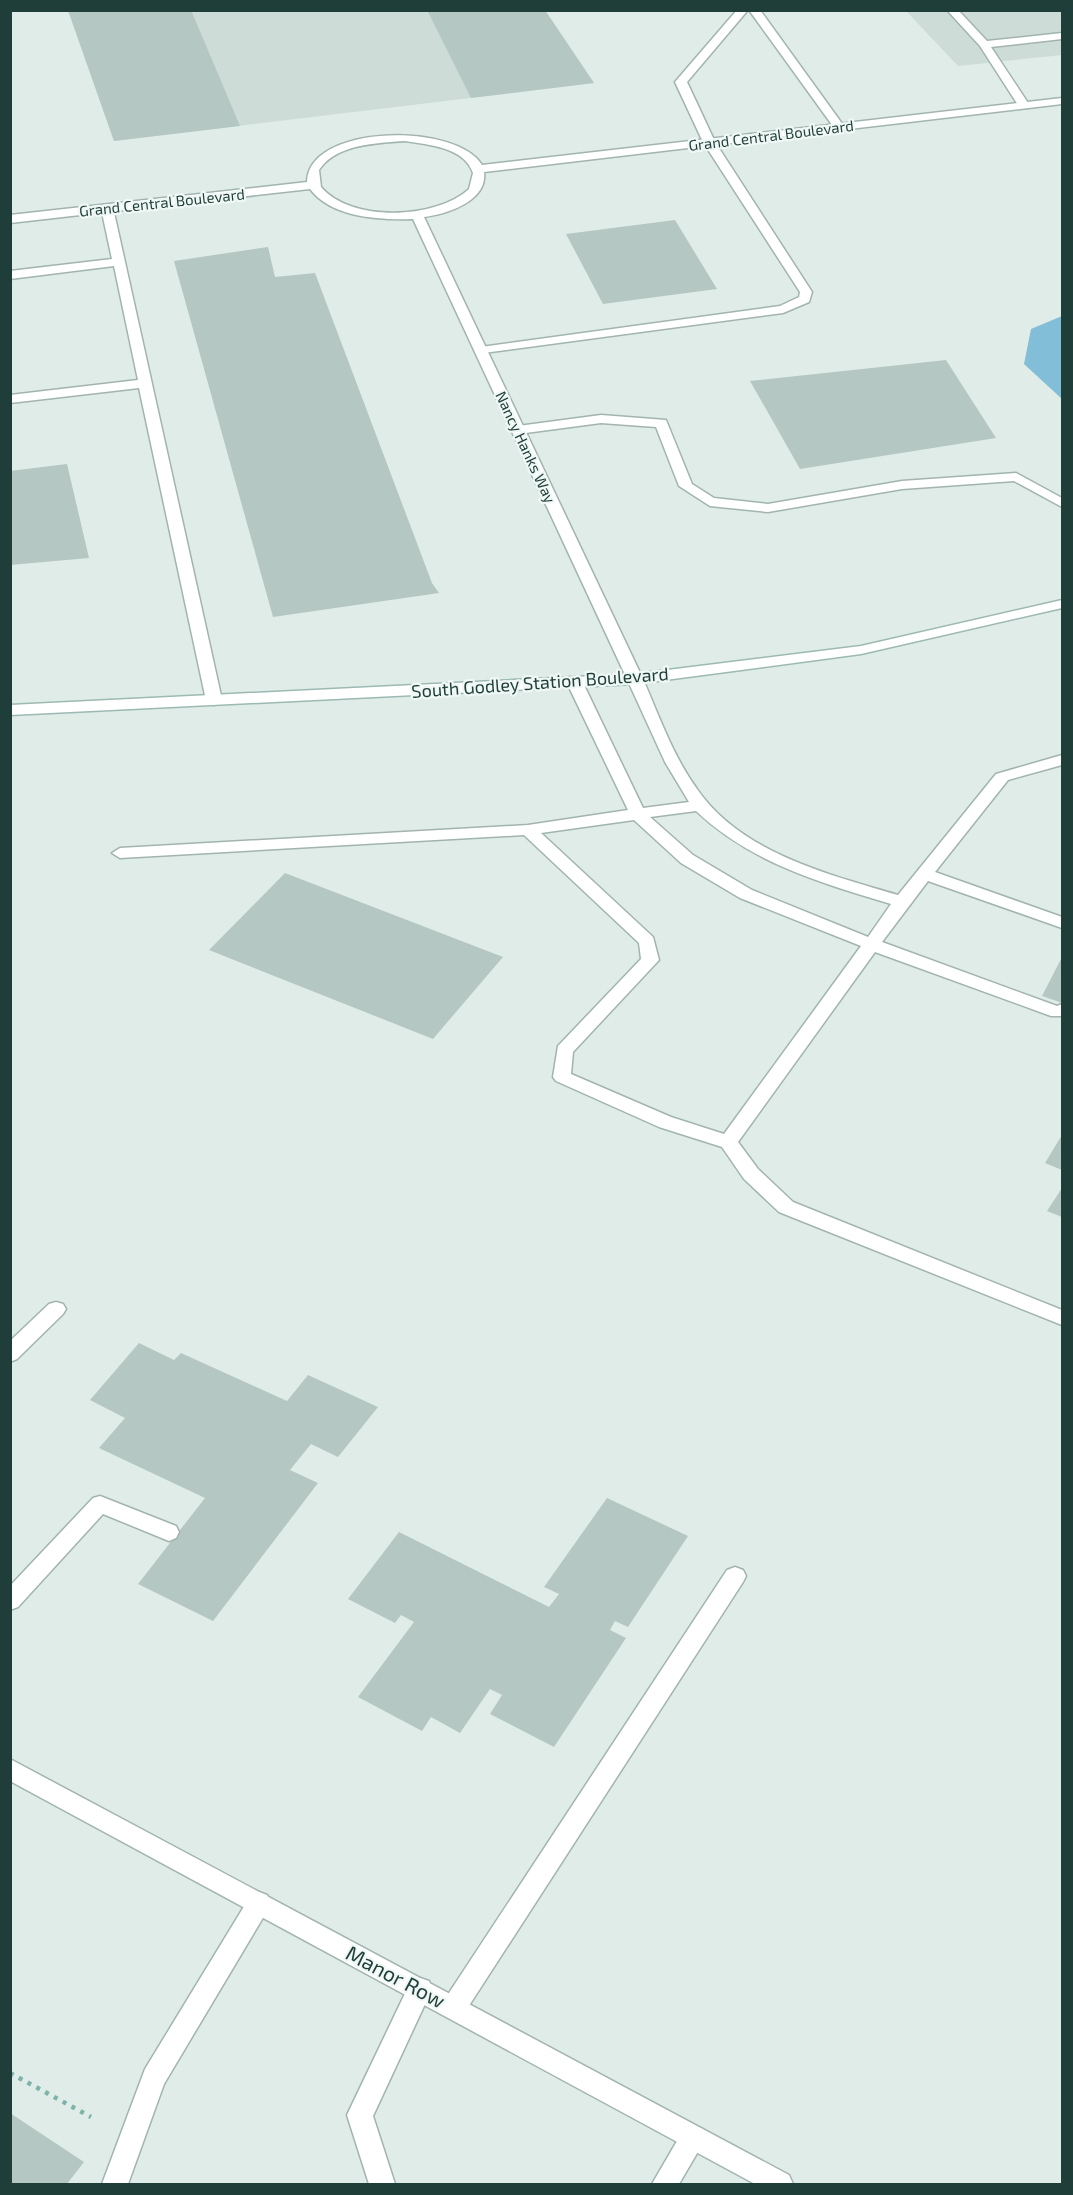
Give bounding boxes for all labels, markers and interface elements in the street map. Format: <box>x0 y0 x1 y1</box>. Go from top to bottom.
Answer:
street label: Grand Central Boulevard <box>687 116 855 154</box>
street label: Grand Central Boulevard <box>78 184 246 220</box>
street label: Nancy Hanks Way <box>492 388 560 506</box>
street label: South Godley Station Boulevard <box>411 662 669 702</box>
street label: Manor Row <box>342 1939 450 2013</box>

